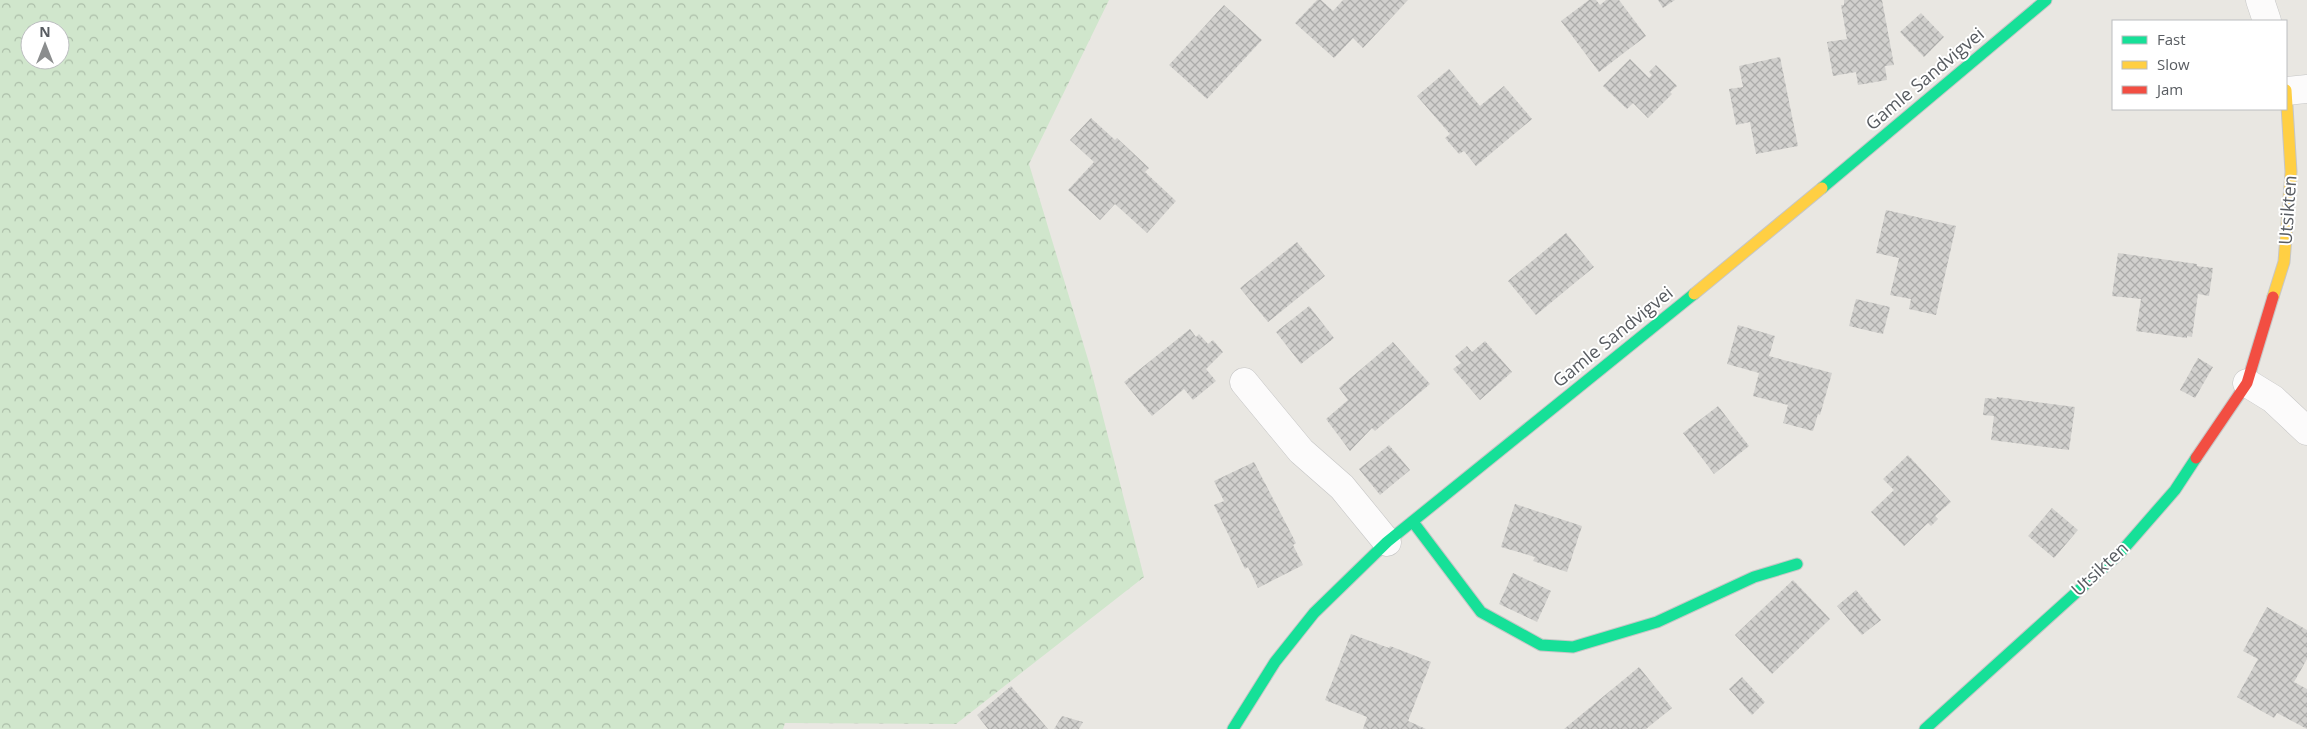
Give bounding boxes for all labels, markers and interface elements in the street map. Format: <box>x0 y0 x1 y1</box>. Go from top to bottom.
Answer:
north arrow <box>20 20 70 70</box>
legend <box>2112 20 2287 110</box>
street label: Gamle Sandvigvei <box>1860 21 1989 135</box>
text: N <box>39 22 51 41</box>
text: Fast <box>2157 29 2186 49</box>
text: Slow <box>2157 54 2190 74</box>
text: Jam <box>2155 79 2183 99</box>
street label: Utsikten <box>2273 174 2301 246</box>
street label: Gamle Sandvigvei <box>1547 280 1677 392</box>
street label: Utsikten <box>2066 536 2133 601</box>

